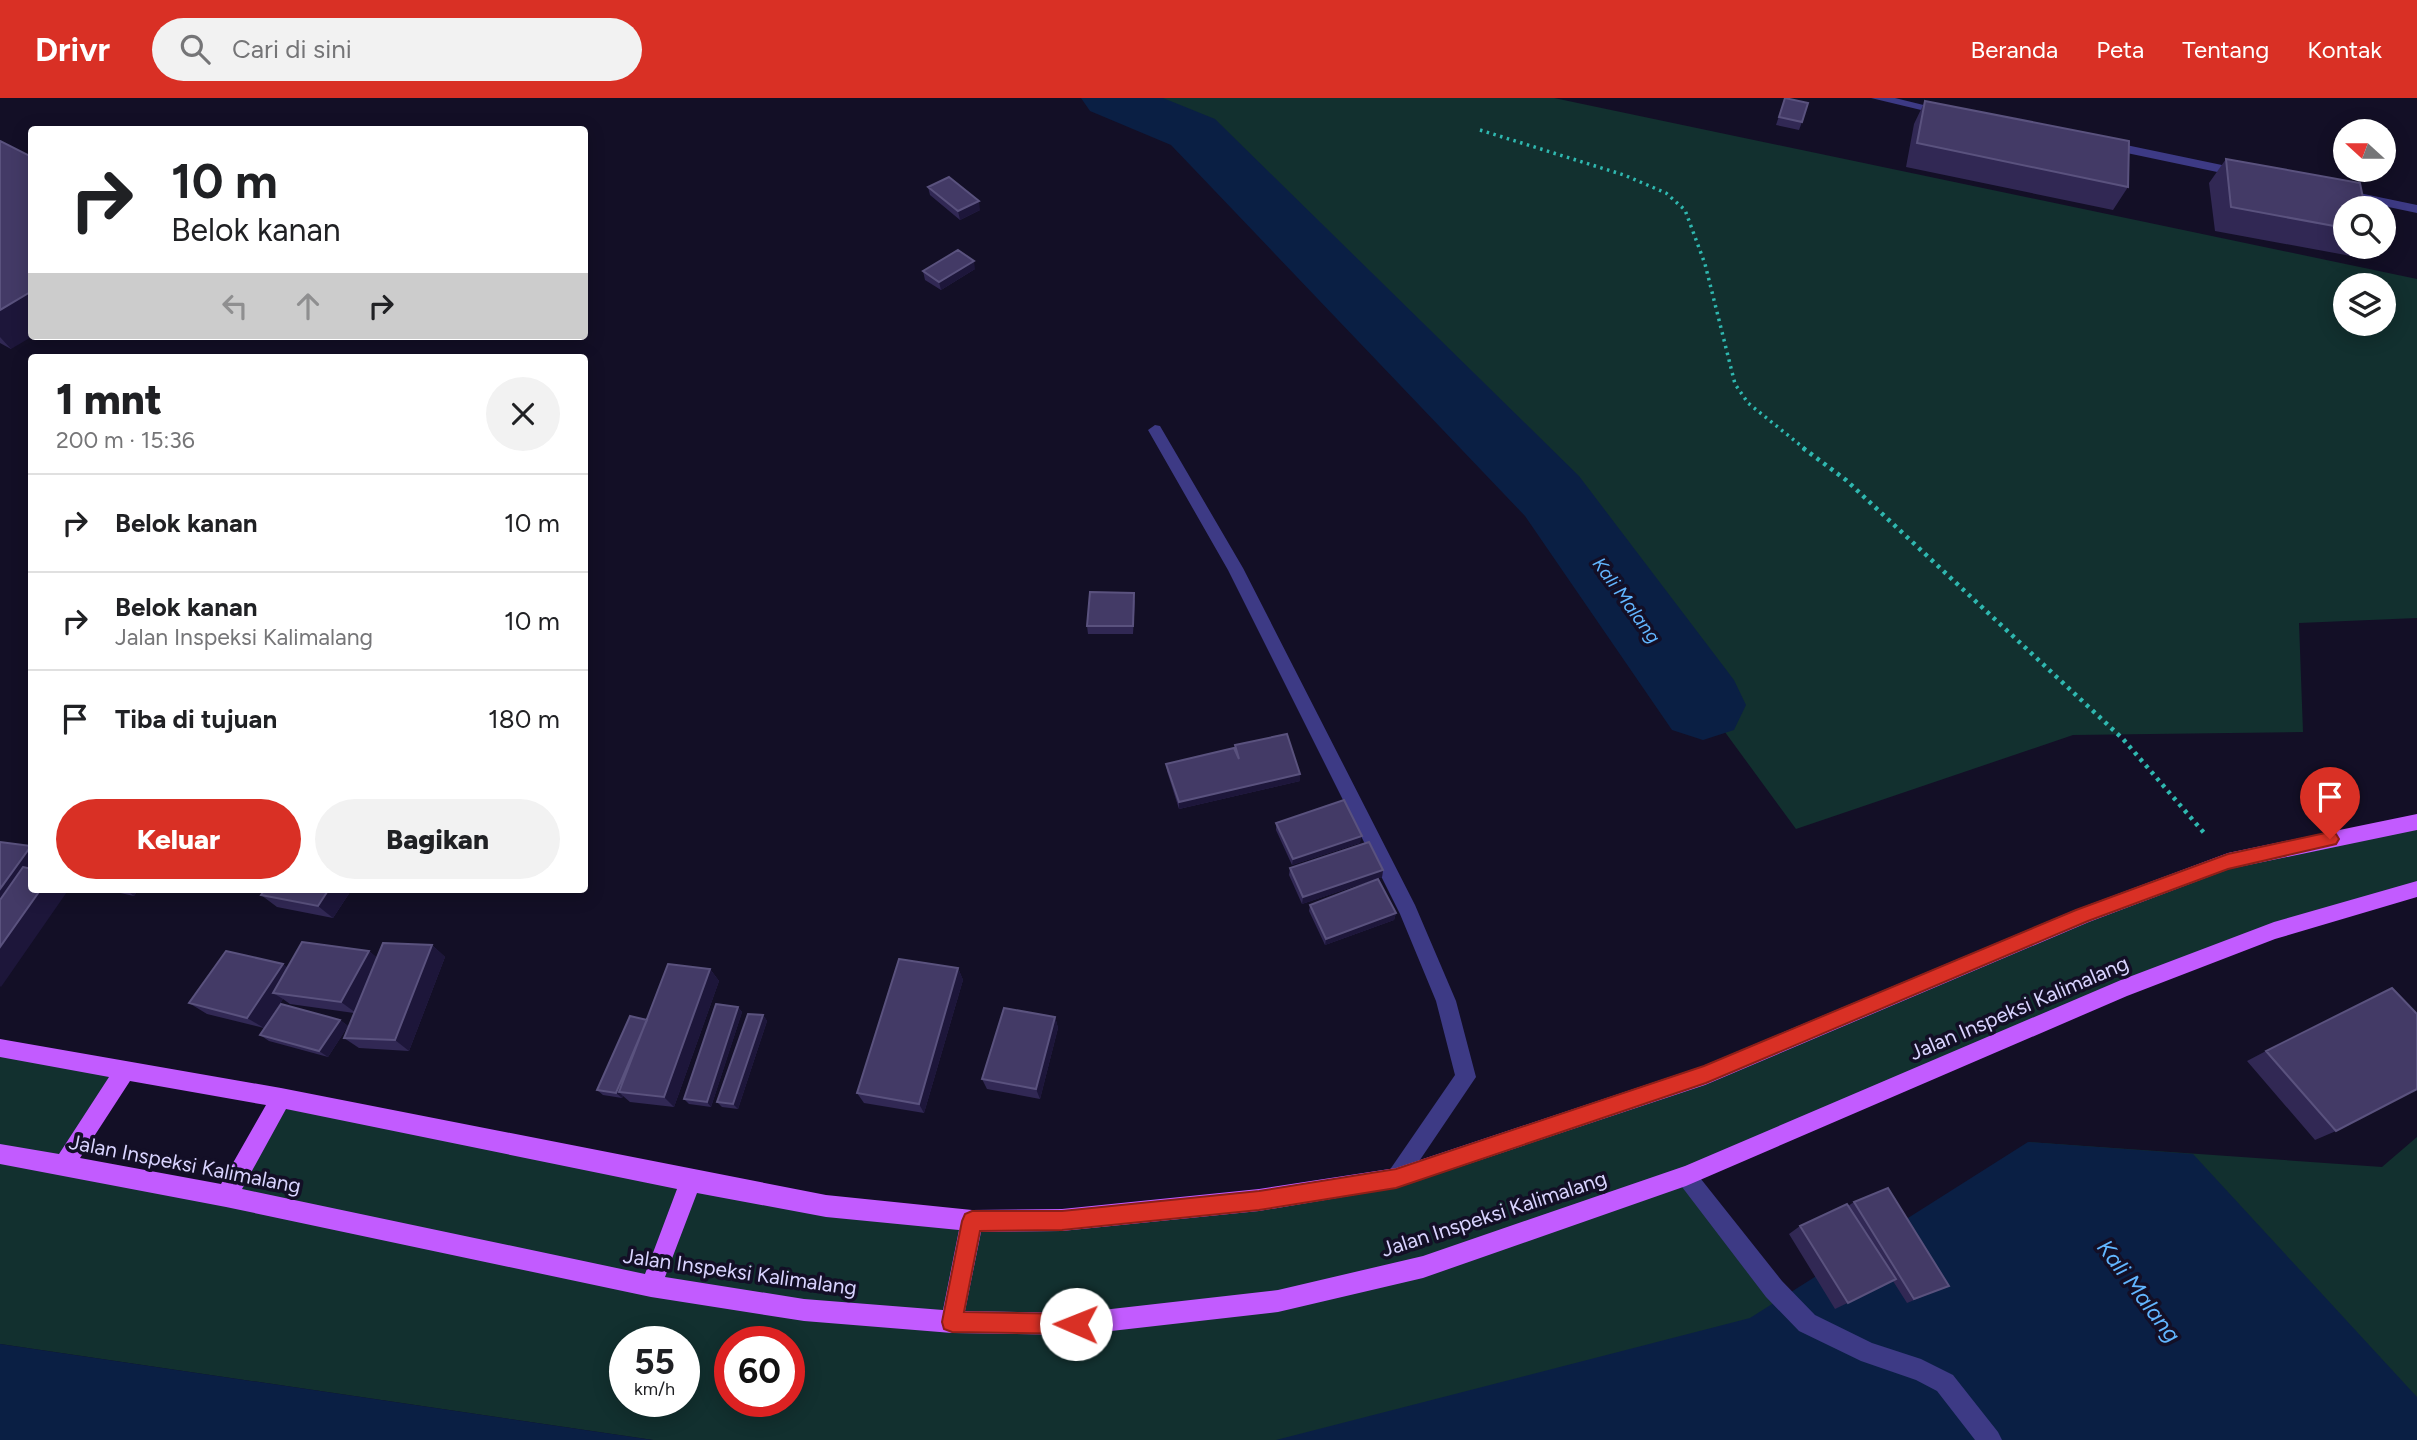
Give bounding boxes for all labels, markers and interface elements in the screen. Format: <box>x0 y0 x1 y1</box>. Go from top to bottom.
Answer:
search box <box>152 18 642 81</box>
text: Drivr <box>35 30 110 69</box>
icon: search <box>176 30 214 68</box>
text: Cari di sini <box>232 33 352 65</box>
text: Beranda <box>1971 35 2058 64</box>
text: Peta <box>2096 35 2144 64</box>
text: Tentang <box>2182 35 2269 64</box>
text: Kontak <box>2307 35 2382 64</box>
north arrow <box>2333 119 2396 182</box>
map controls <box>2333 119 2396 336</box>
text: 10 m <box>171 151 278 210</box>
icon: right <box>56 154 147 245</box>
button: search <box>2333 196 2396 259</box>
text: Belok kanan <box>171 211 341 249</box>
button: layers <box>2333 273 2396 336</box>
icon: left <box>216 287 254 325</box>
icon: ahead <box>289 287 327 325</box>
icon: right <box>362 287 400 325</box>
text: 1 mnt <box>56 374 162 425</box>
button: close <box>486 377 560 451</box>
text: 200 m · 15:36 <box>56 426 195 454</box>
icon: right <box>56 504 94 542</box>
text: Belok kanan <box>115 507 258 539</box>
text: 10 m <box>504 507 560 539</box>
water label: Kali Malang <box>1588 553 1665 648</box>
text: Belok kanan <box>115 591 258 623</box>
icon: right <box>56 602 94 640</box>
text: 10 m <box>504 605 560 637</box>
text: Jalan Inspeksi Kalimalang <box>115 623 373 651</box>
icon: arrive <box>56 700 94 738</box>
text: Tiba di tujuan <box>115 703 277 735</box>
text: 180 m <box>488 703 560 735</box>
pin <box>2300 767 2360 839</box>
icon: arrive <box>2311 778 2349 816</box>
button: Keluar <box>56 799 301 879</box>
button: Bagikan <box>315 799 560 879</box>
street label: Jalan Inspeksi Kalimalang <box>1905 950 2132 1065</box>
street label: Jalan Inspeksi Kalimalang <box>67 1129 303 1198</box>
street label: Jalan Inspeksi Kalimalang <box>1378 1165 1610 1262</box>
water label: Kali Malang <box>2091 1234 2187 1348</box>
street label: Jalan Inspeksi Kalimalang <box>622 1243 858 1300</box>
position arrow <box>1039 1287 1113 1361</box>
speed limit sign: 60 <box>714 1326 805 1417</box>
text: 55 <box>634 1341 675 1383</box>
text: km/h <box>634 1378 675 1400</box>

